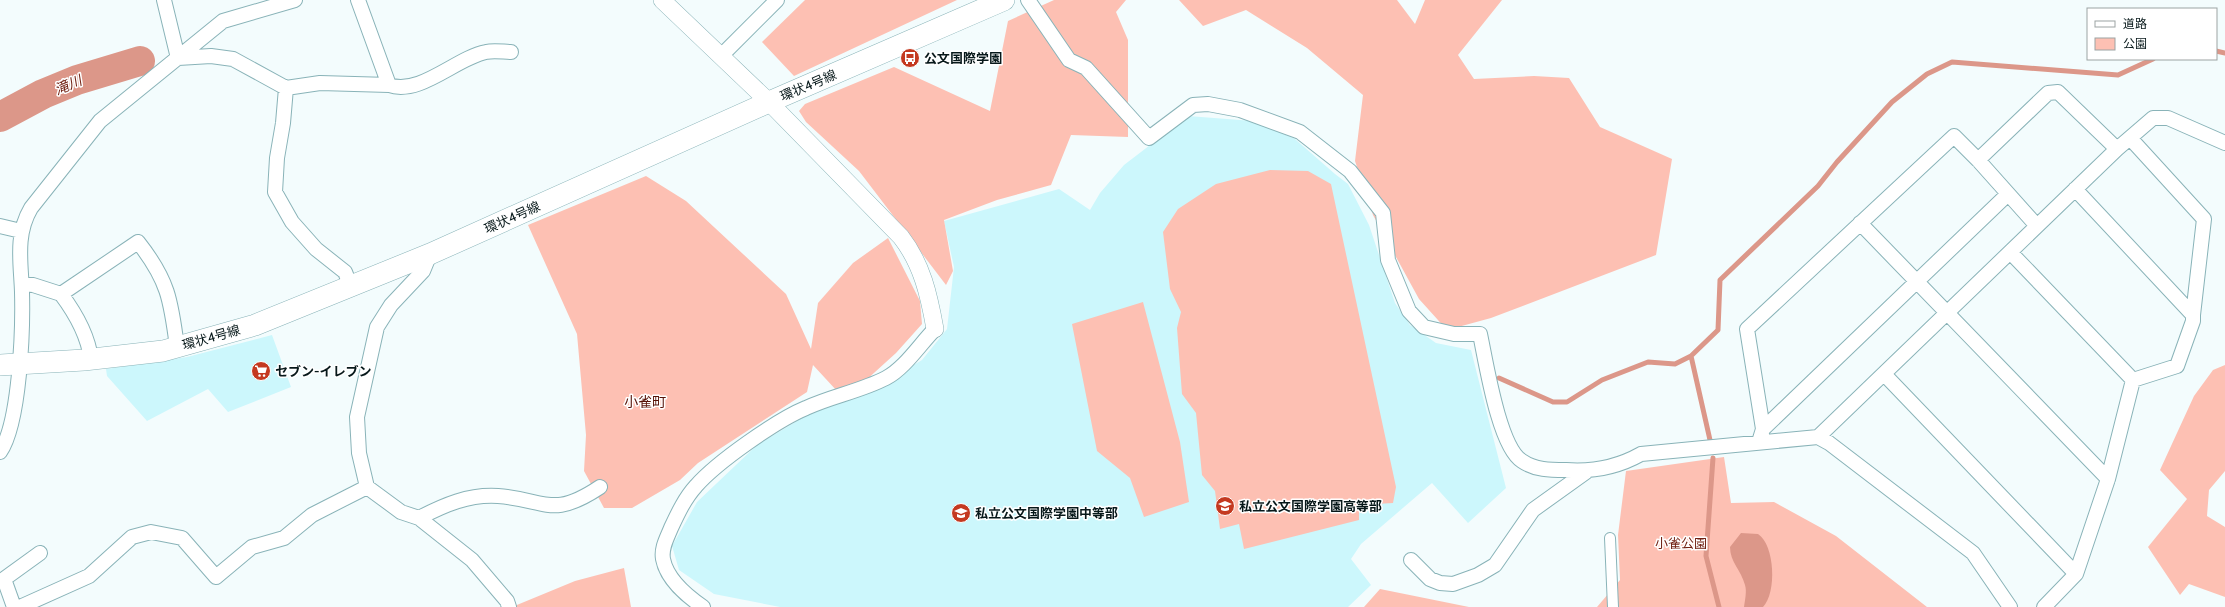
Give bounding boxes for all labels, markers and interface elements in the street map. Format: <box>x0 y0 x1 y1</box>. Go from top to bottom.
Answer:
legend <box>2087 8 2217 60</box>
text: 道路 <box>2123 16 2147 31</box>
text: 公園 <box>2123 36 2147 51</box>
bus stop icon: 公文国際学園 <box>899 47 921 69</box>
place label: 公文国際学園 <box>924 50 1002 66</box>
street label: 環状4号線 <box>777 66 839 104</box>
water label: 滝川 <box>52 70 86 99</box>
street label: 環状4号線 <box>482 198 542 236</box>
street label: 環状4号線 <box>180 321 242 353</box>
supermarket icon: セブン-イレブン <box>250 360 272 382</box>
place label: セブン-イレブン <box>275 363 371 379</box>
district label: 小雀町 <box>624 393 666 411</box>
school or university icon: 私立公文国際学園高等部 <box>1214 495 1236 517</box>
place label: 私立公文国際学園高等部 <box>1239 498 1382 514</box>
school or university icon: 私立公文国際学園中等部 <box>950 502 972 524</box>
place label: 私立公文国際学園中等部 <box>975 505 1118 521</box>
park label: 小雀公園 <box>1655 535 1707 551</box>

